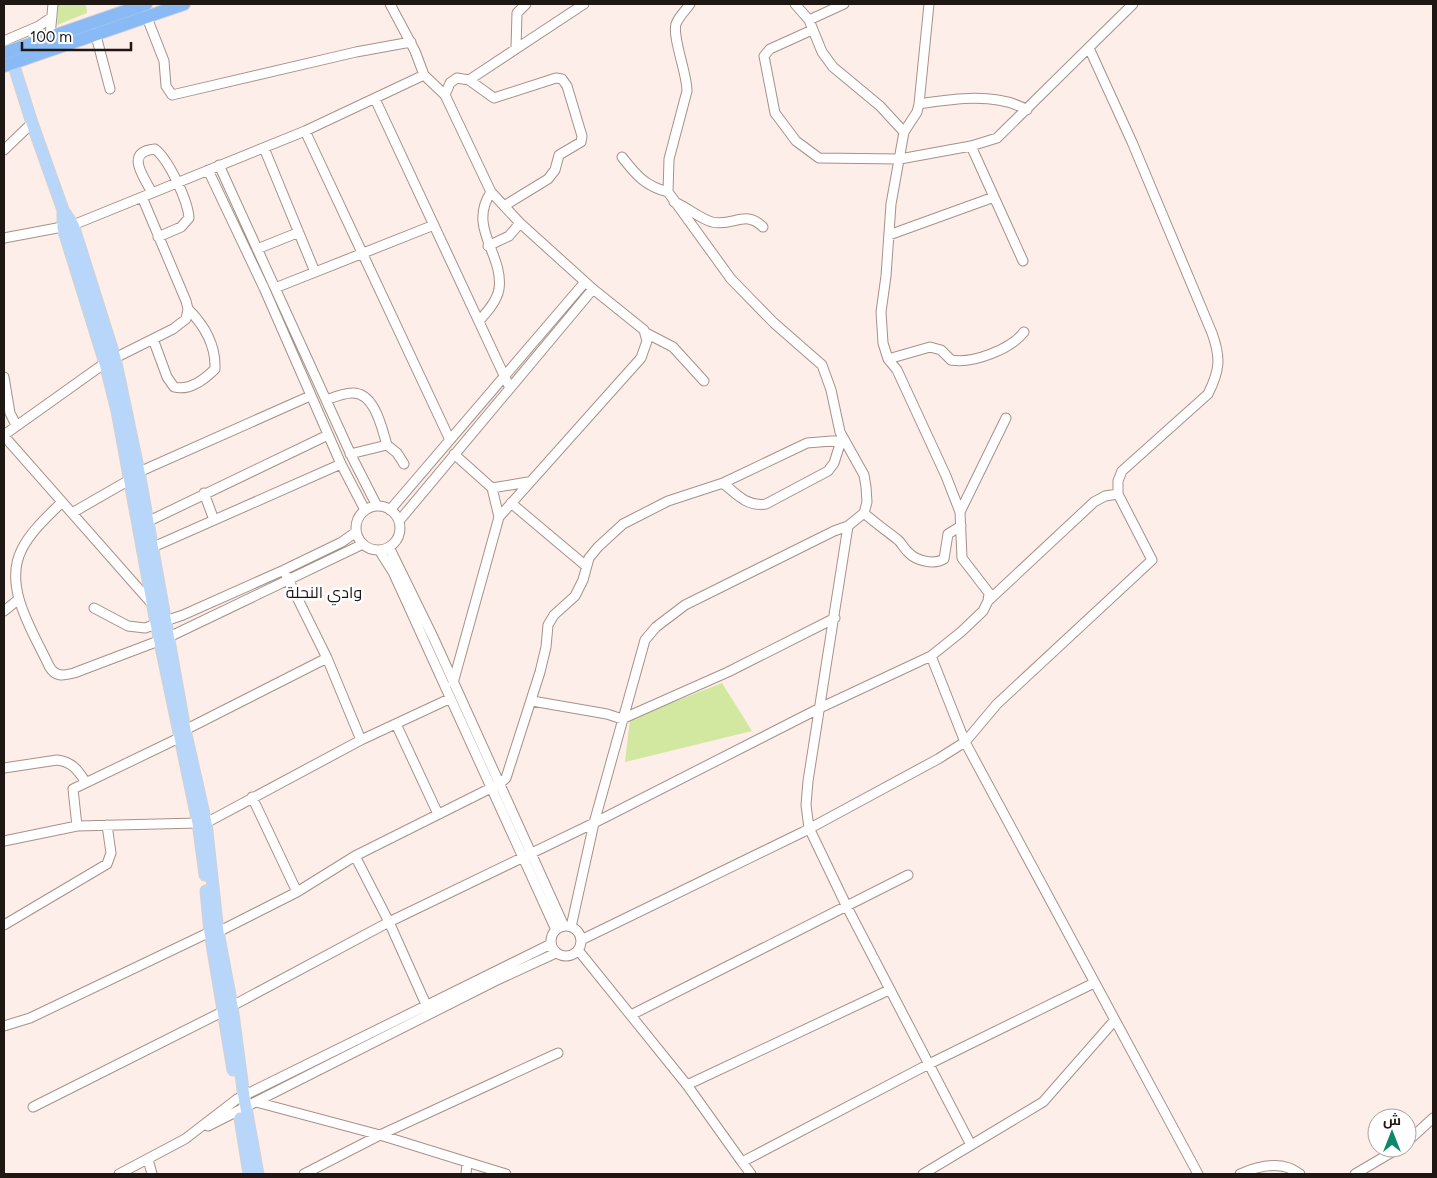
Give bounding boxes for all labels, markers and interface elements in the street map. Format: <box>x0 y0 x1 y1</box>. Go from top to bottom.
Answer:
scale bar <box>22 20 131 52</box>
text: 100 m <box>30 28 72 46</box>
district label: وادي النحلة <box>286 583 362 606</box>
north arrow <box>1367 1108 1417 1158</box>
text: ش <box>1383 1112 1401 1129</box>

